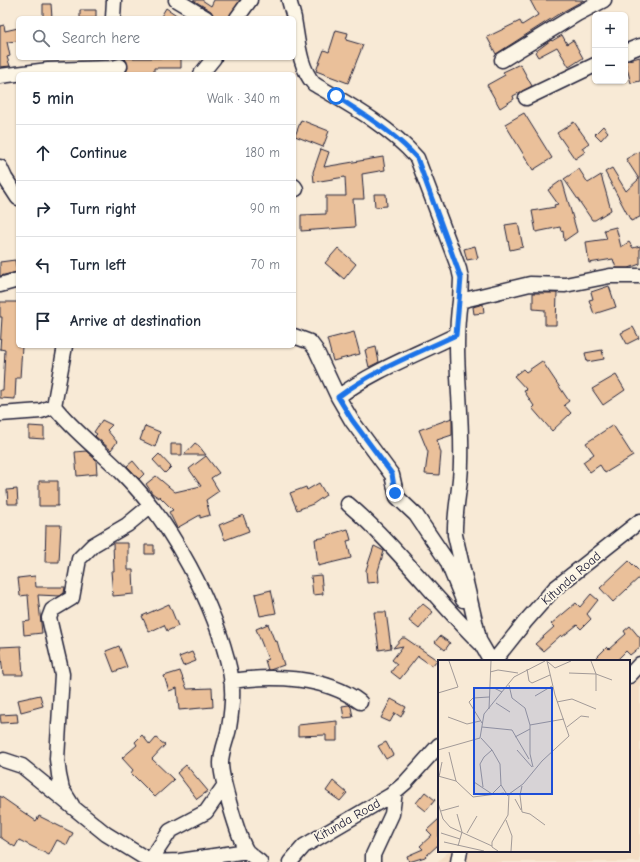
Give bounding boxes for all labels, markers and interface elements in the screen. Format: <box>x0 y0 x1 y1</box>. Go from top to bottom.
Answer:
map controls <box>592 12 628 84</box>
button: + <box>592 12 628 48</box>
search box <box>16 16 296 60</box>
icon: search <box>30 27 52 49</box>
text: Search here <box>62 29 140 47</box>
button: − <box>592 48 628 84</box>
route start <box>327 87 345 105</box>
text: 5 min <box>32 89 74 108</box>
text: Walk · 340 m <box>207 91 280 106</box>
icon: ahead <box>32 142 54 164</box>
text: Continue <box>70 144 127 162</box>
text: 180 m <box>245 145 280 160</box>
icon: right <box>32 198 54 220</box>
text: Turn right <box>70 200 136 218</box>
text: 90 m <box>250 201 280 216</box>
icon: left <box>32 254 54 276</box>
text: Turn left <box>70 256 126 274</box>
text: 70 m <box>251 257 280 272</box>
icon: arrive <box>32 310 54 332</box>
text: Arrive at destination <box>70 312 201 330</box>
route end <box>386 484 404 502</box>
street label: Kitunda Road <box>538 548 604 608</box>
inset map <box>438 660 630 852</box>
street label: Kitunda Road <box>311 795 383 845</box>

